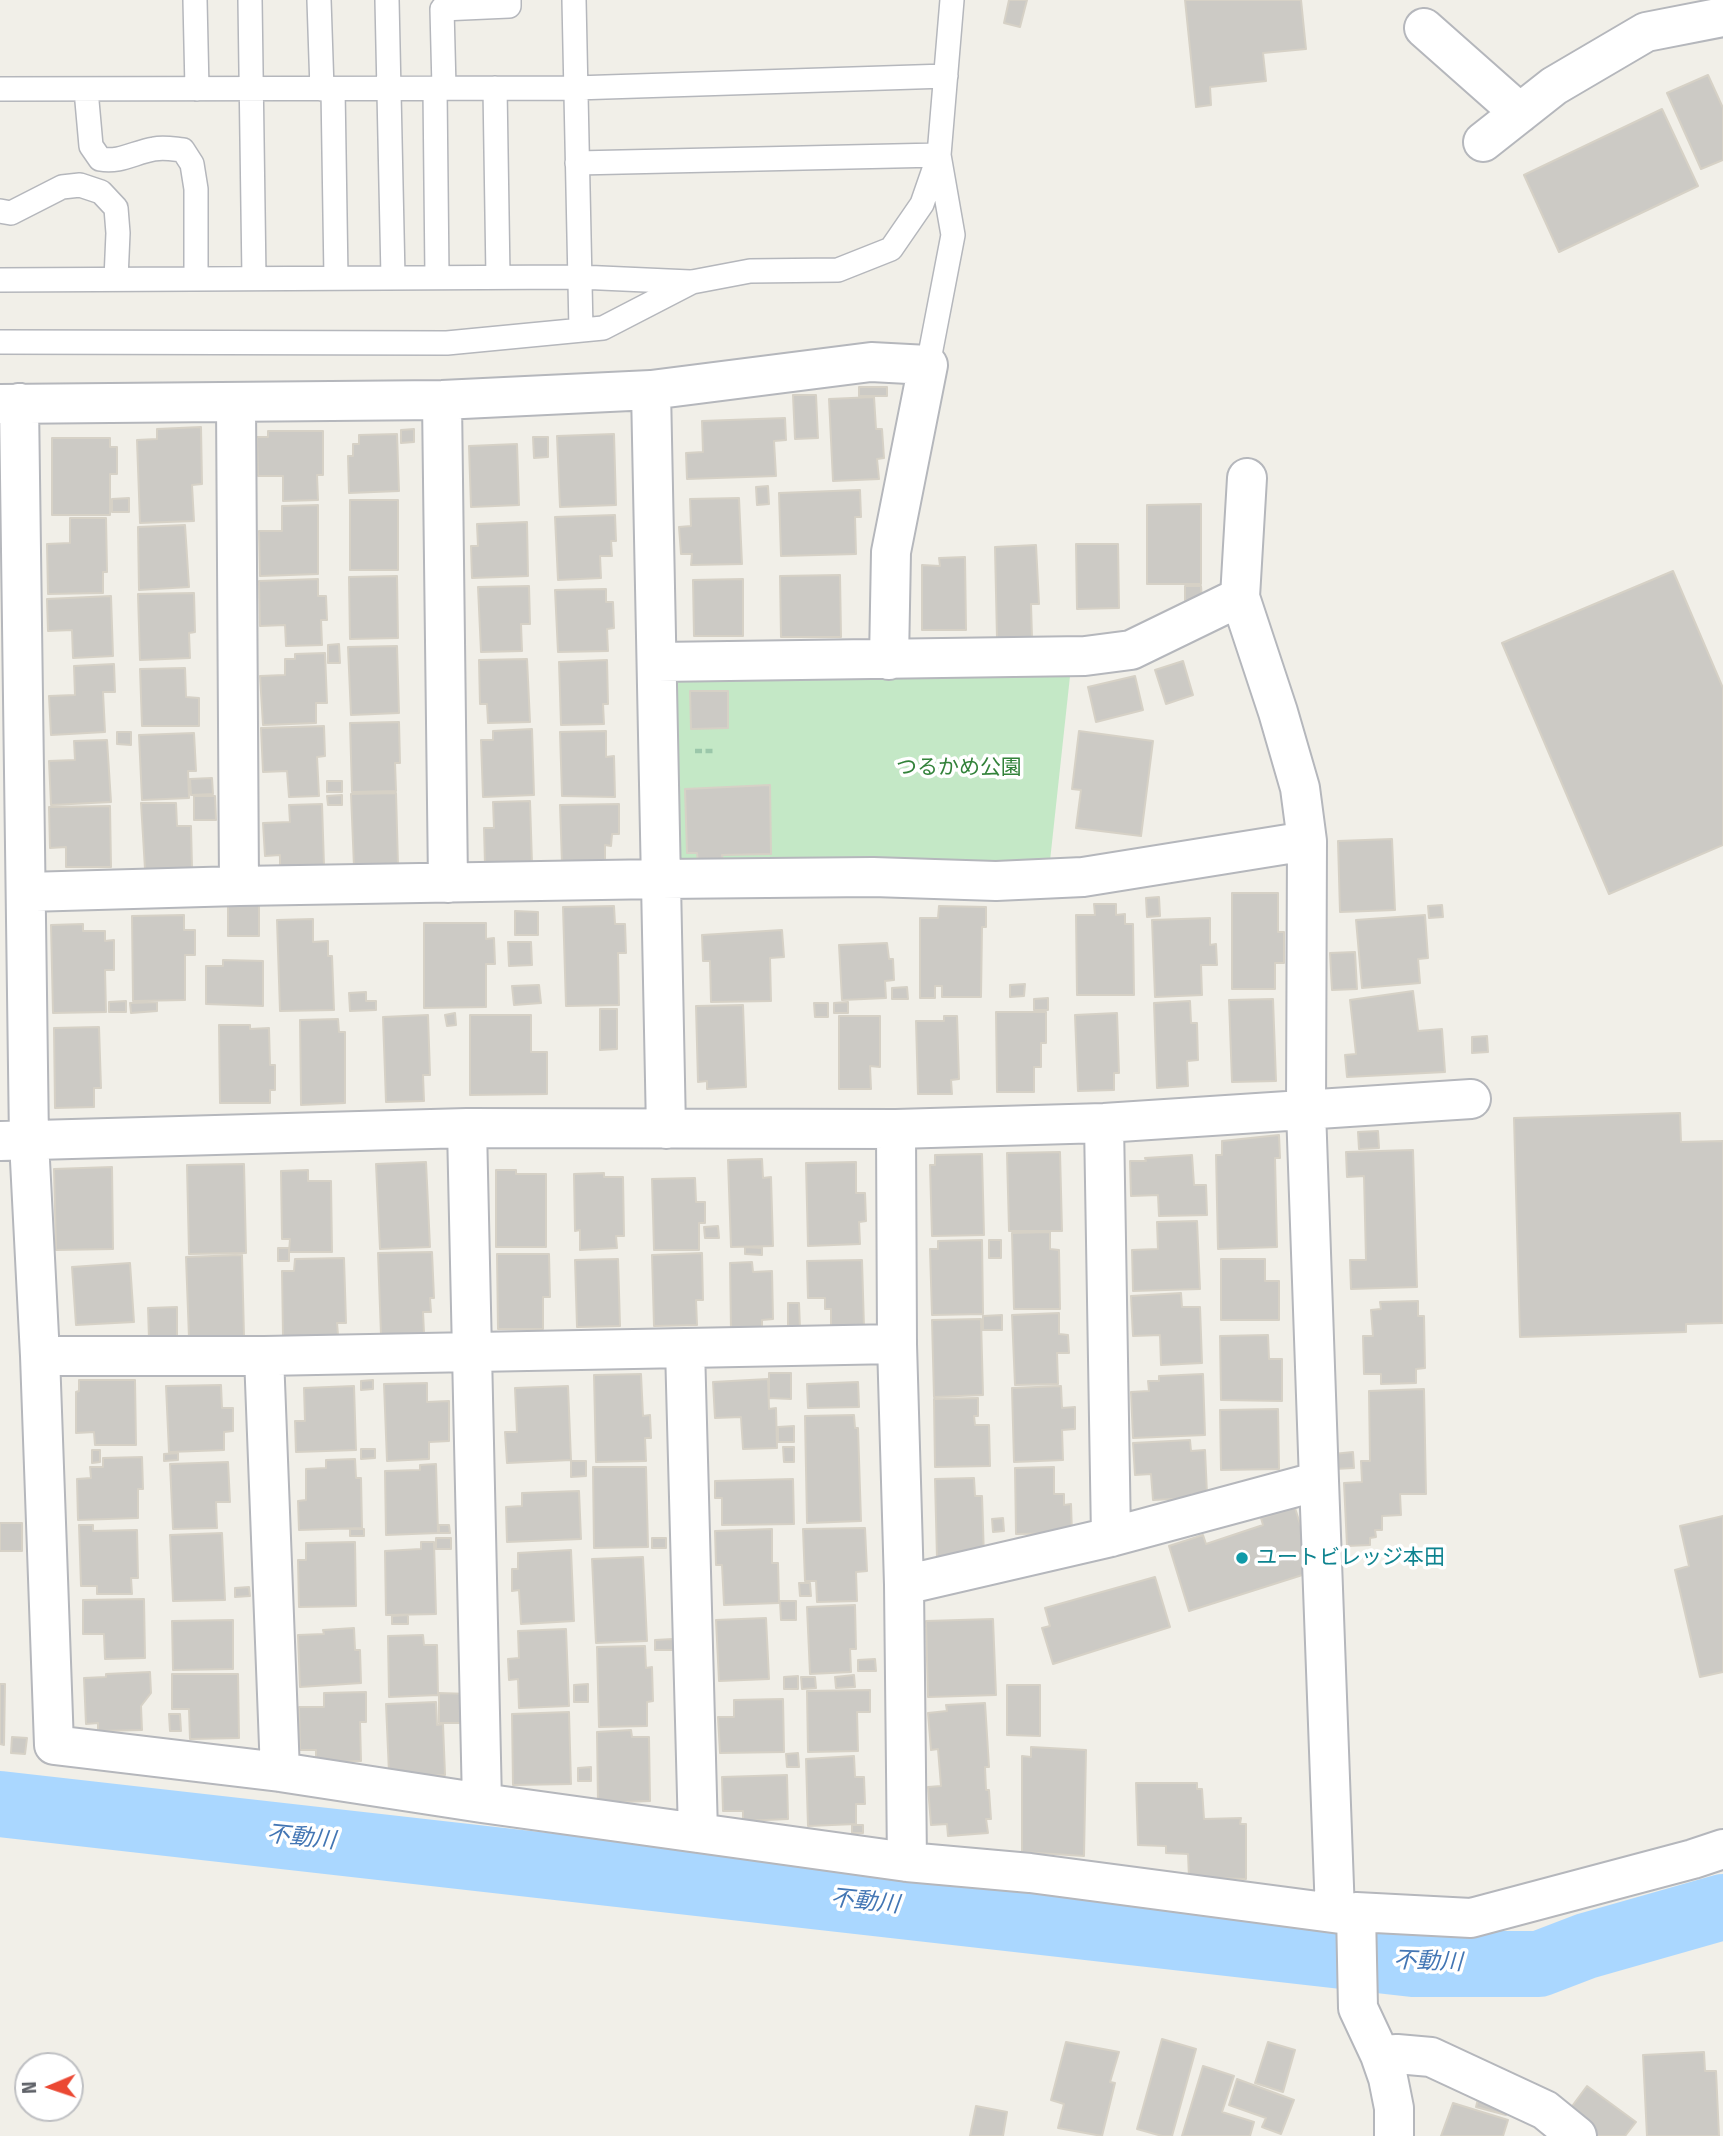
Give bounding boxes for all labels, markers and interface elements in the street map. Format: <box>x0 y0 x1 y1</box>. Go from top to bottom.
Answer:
park label: つるかめ公園 <box>896 755 1022 781</box>
place label: ユートビレッジ本田 <box>1256 1545 1445 1571</box>
marker: ユートビレッジ本田 <box>1234 1550 1250 1566</box>
water label: 不動川 <box>265 1821 337 1855</box>
water label: 不動川 <box>829 1885 901 1919</box>
water label: 不動川 <box>1393 1947 1463 1977</box>
north arrow <box>14 2052 84 2122</box>
text: N <box>18 2081 41 2094</box>

